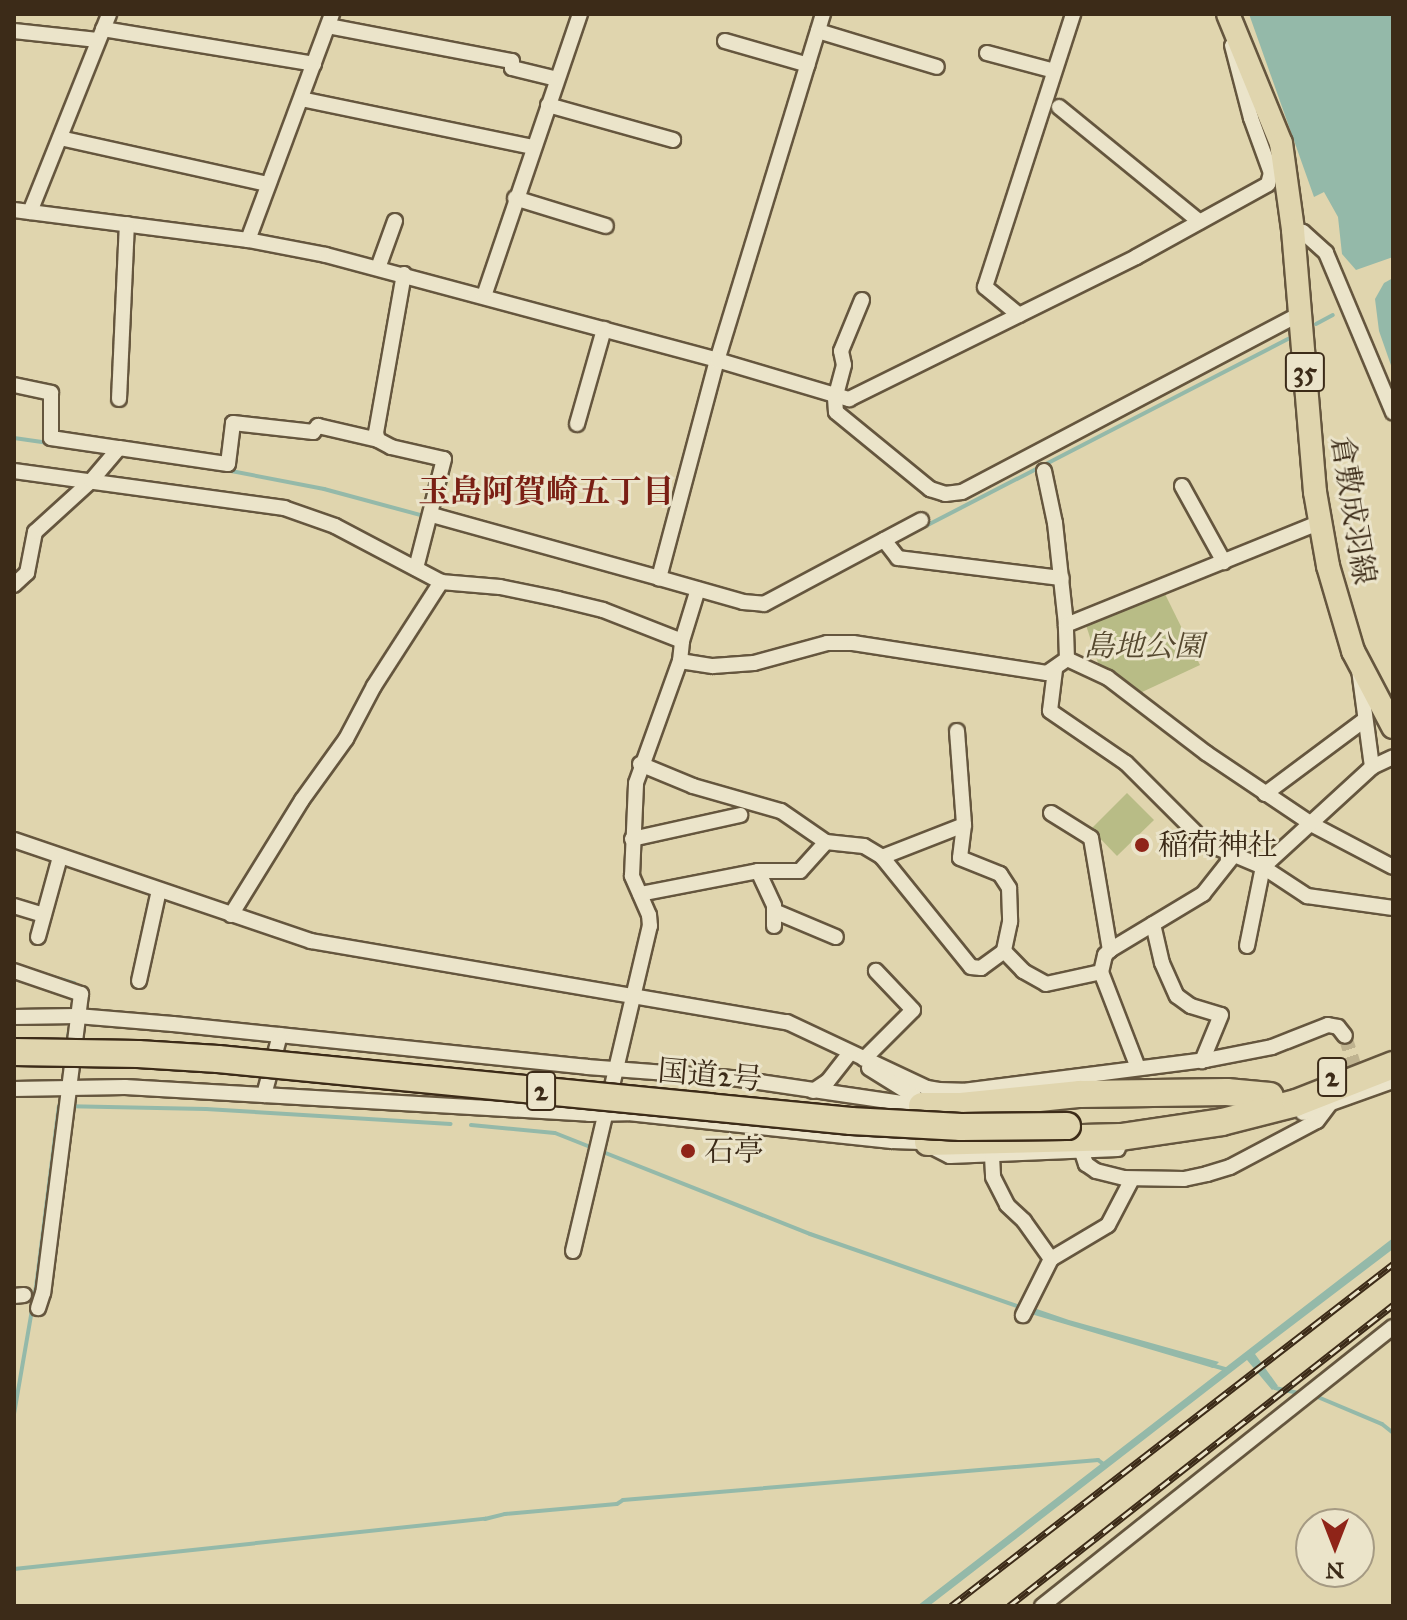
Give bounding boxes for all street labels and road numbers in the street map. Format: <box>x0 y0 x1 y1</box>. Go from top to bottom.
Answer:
road number: 35 <box>1283 348 1327 396</box>
street label: 倉敷成羽線 <box>1323 433 1383 587</box>
street label: 国道2号 <box>656 1053 764 1097</box>
road number: 2 <box>1316 1053 1348 1101</box>
road number: 2 <box>525 1067 557 1115</box>

